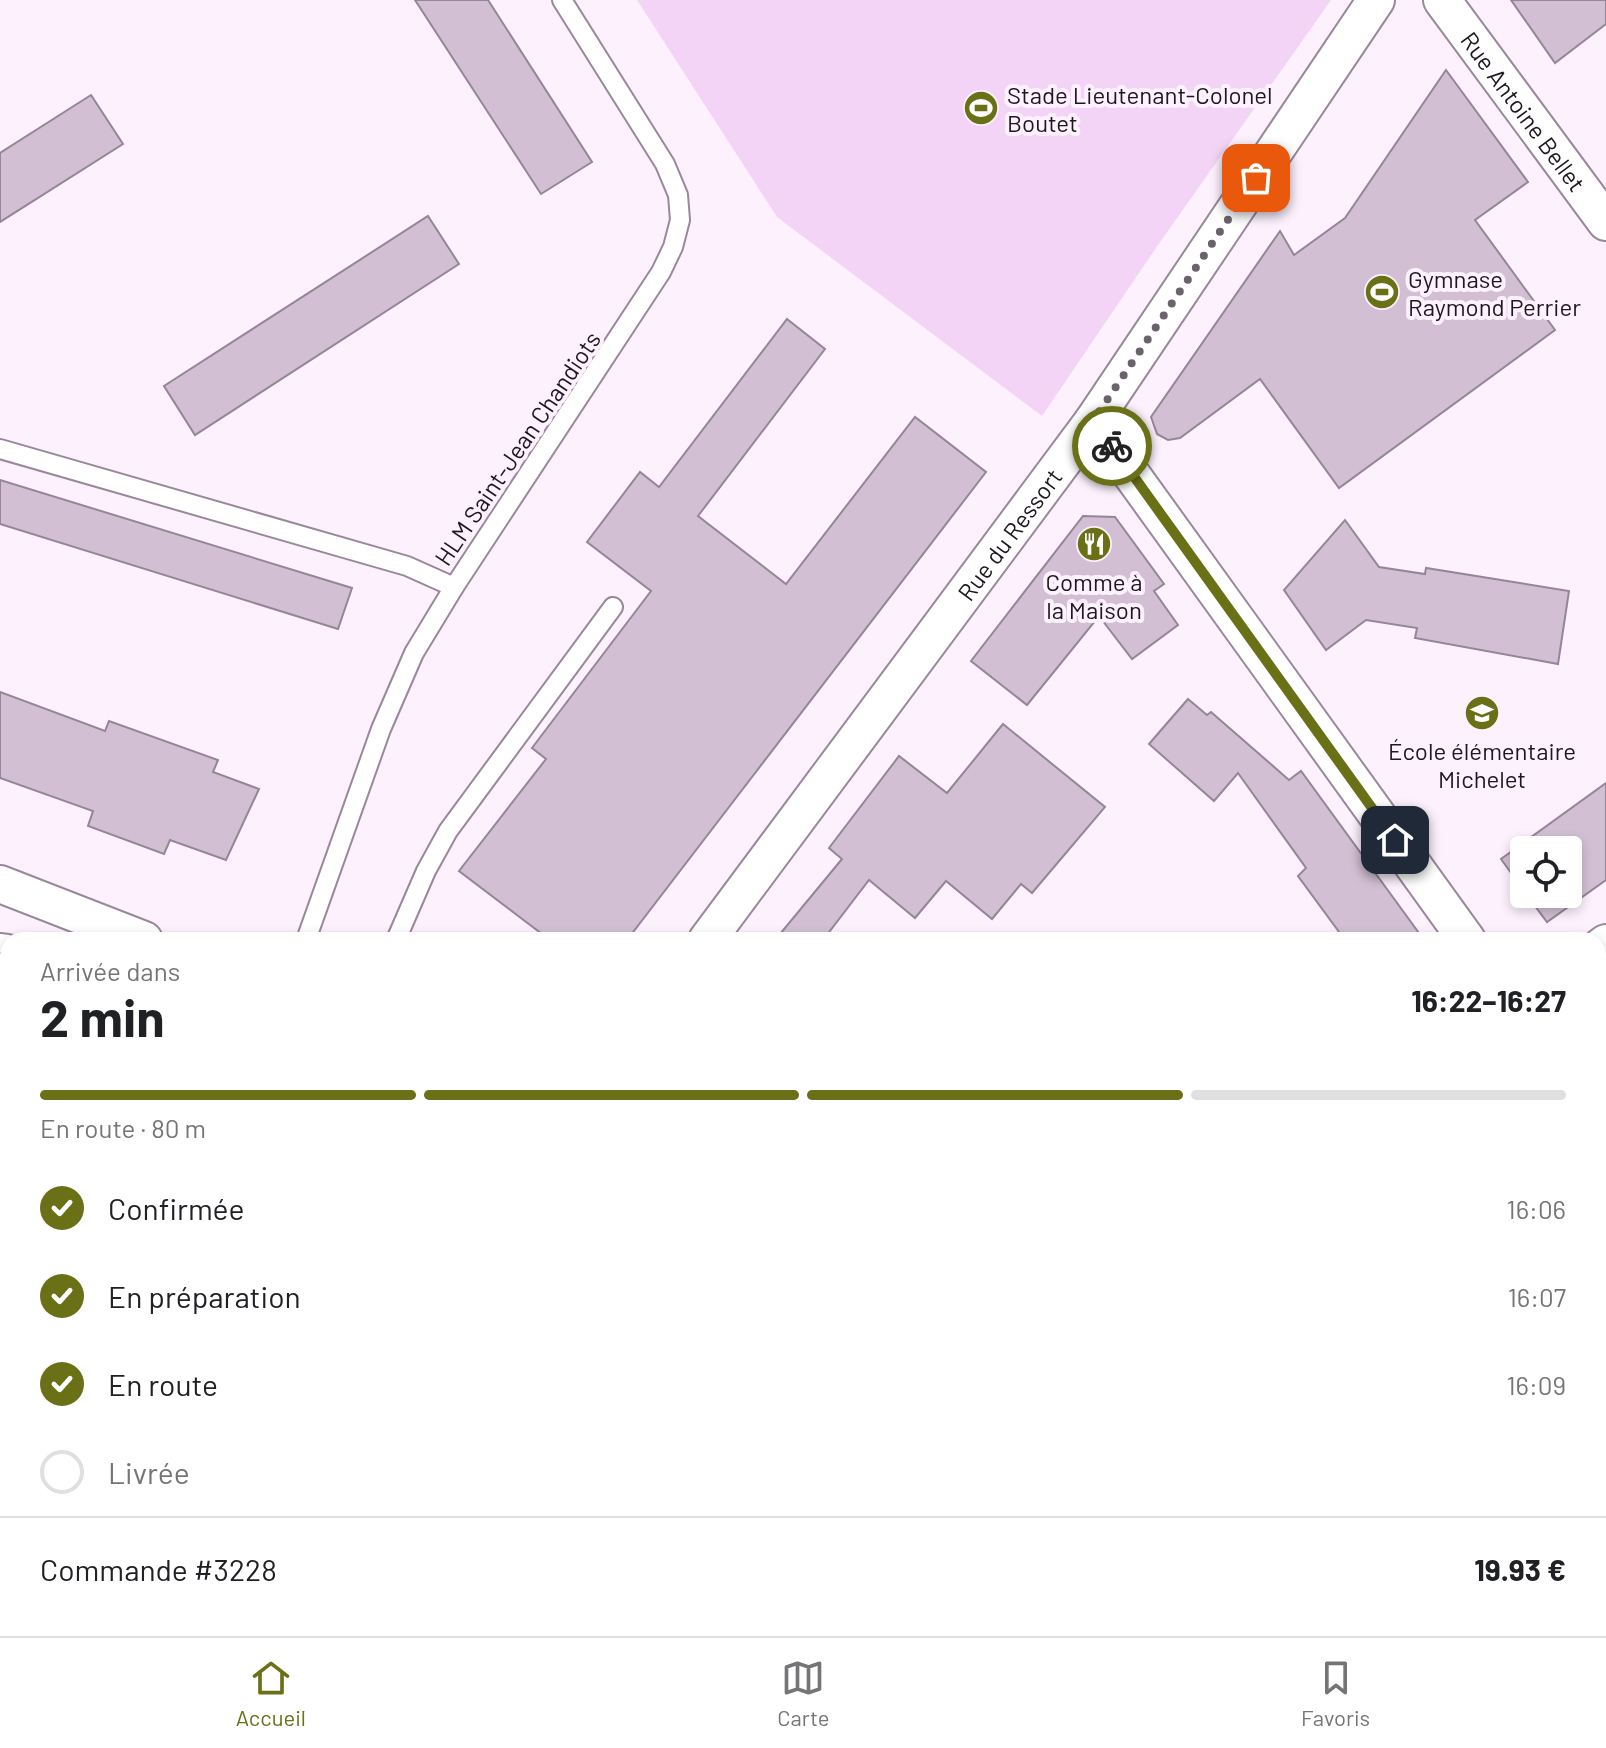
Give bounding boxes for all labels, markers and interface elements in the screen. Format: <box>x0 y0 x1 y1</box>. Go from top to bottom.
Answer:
street label: Rue Antoine Bellet <box>1456 26 1592 196</box>
place label: Stade Lieutenant-Colonel Boutet <box>1007 80 1273 137</box>
sports icon: Stade Lieutenant-Colonel Boutet <box>962 89 1000 127</box>
pin <box>1222 144 1290 212</box>
icon: bag <box>1234 156 1278 200</box>
place label: Gymnase Raymond Perrier <box>1408 264 1581 321</box>
sports icon: Gymnase Raymond Perrier <box>1363 273 1401 311</box>
street label: HLM Saint-Jean Chandiots <box>428 326 606 570</box>
courier <box>1072 406 1152 486</box>
icon: bike <box>1090 424 1134 468</box>
street label: Rue du Ressort <box>951 462 1067 606</box>
restaurant icon: Comme à la Maison <box>1075 525 1113 563</box>
place label: Comme à la Maison <box>1046 567 1142 624</box>
school or university icon: École élémentaire Michelet <box>1463 694 1501 732</box>
place label: École élémentaire Michelet <box>1388 736 1576 793</box>
pin <box>1361 806 1429 874</box>
icon: home <box>1373 818 1417 862</box>
map controls <box>1510 836 1582 908</box>
button: locate <box>1510 836 1582 908</box>
text: Arrivée dans <box>40 955 180 986</box>
text: 16:22–16:27 <box>1411 982 1566 1018</box>
text: 2 min <box>40 985 165 1047</box>
text: En route · 80 m <box>40 1112 206 1143</box>
icon: check <box>40 1186 84 1230</box>
text: Confirmée <box>108 1190 245 1226</box>
text: 16:06 <box>1507 1193 1566 1224</box>
icon: check <box>40 1274 84 1318</box>
text: En préparation <box>108 1278 301 1314</box>
text: 16:07 <box>1508 1281 1566 1312</box>
icon: check <box>40 1362 84 1406</box>
text: En route <box>108 1366 218 1402</box>
text: 16:09 <box>1506 1369 1566 1400</box>
text: Livrée <box>108 1454 190 1490</box>
text: Commande #3228 <box>40 1551 277 1587</box>
text: 19.93 € <box>1474 1551 1566 1587</box>
tab: Accueil <box>236 1656 306 1730</box>
tab: Carte <box>777 1656 830 1730</box>
tab: Favoris <box>1301 1656 1370 1730</box>

